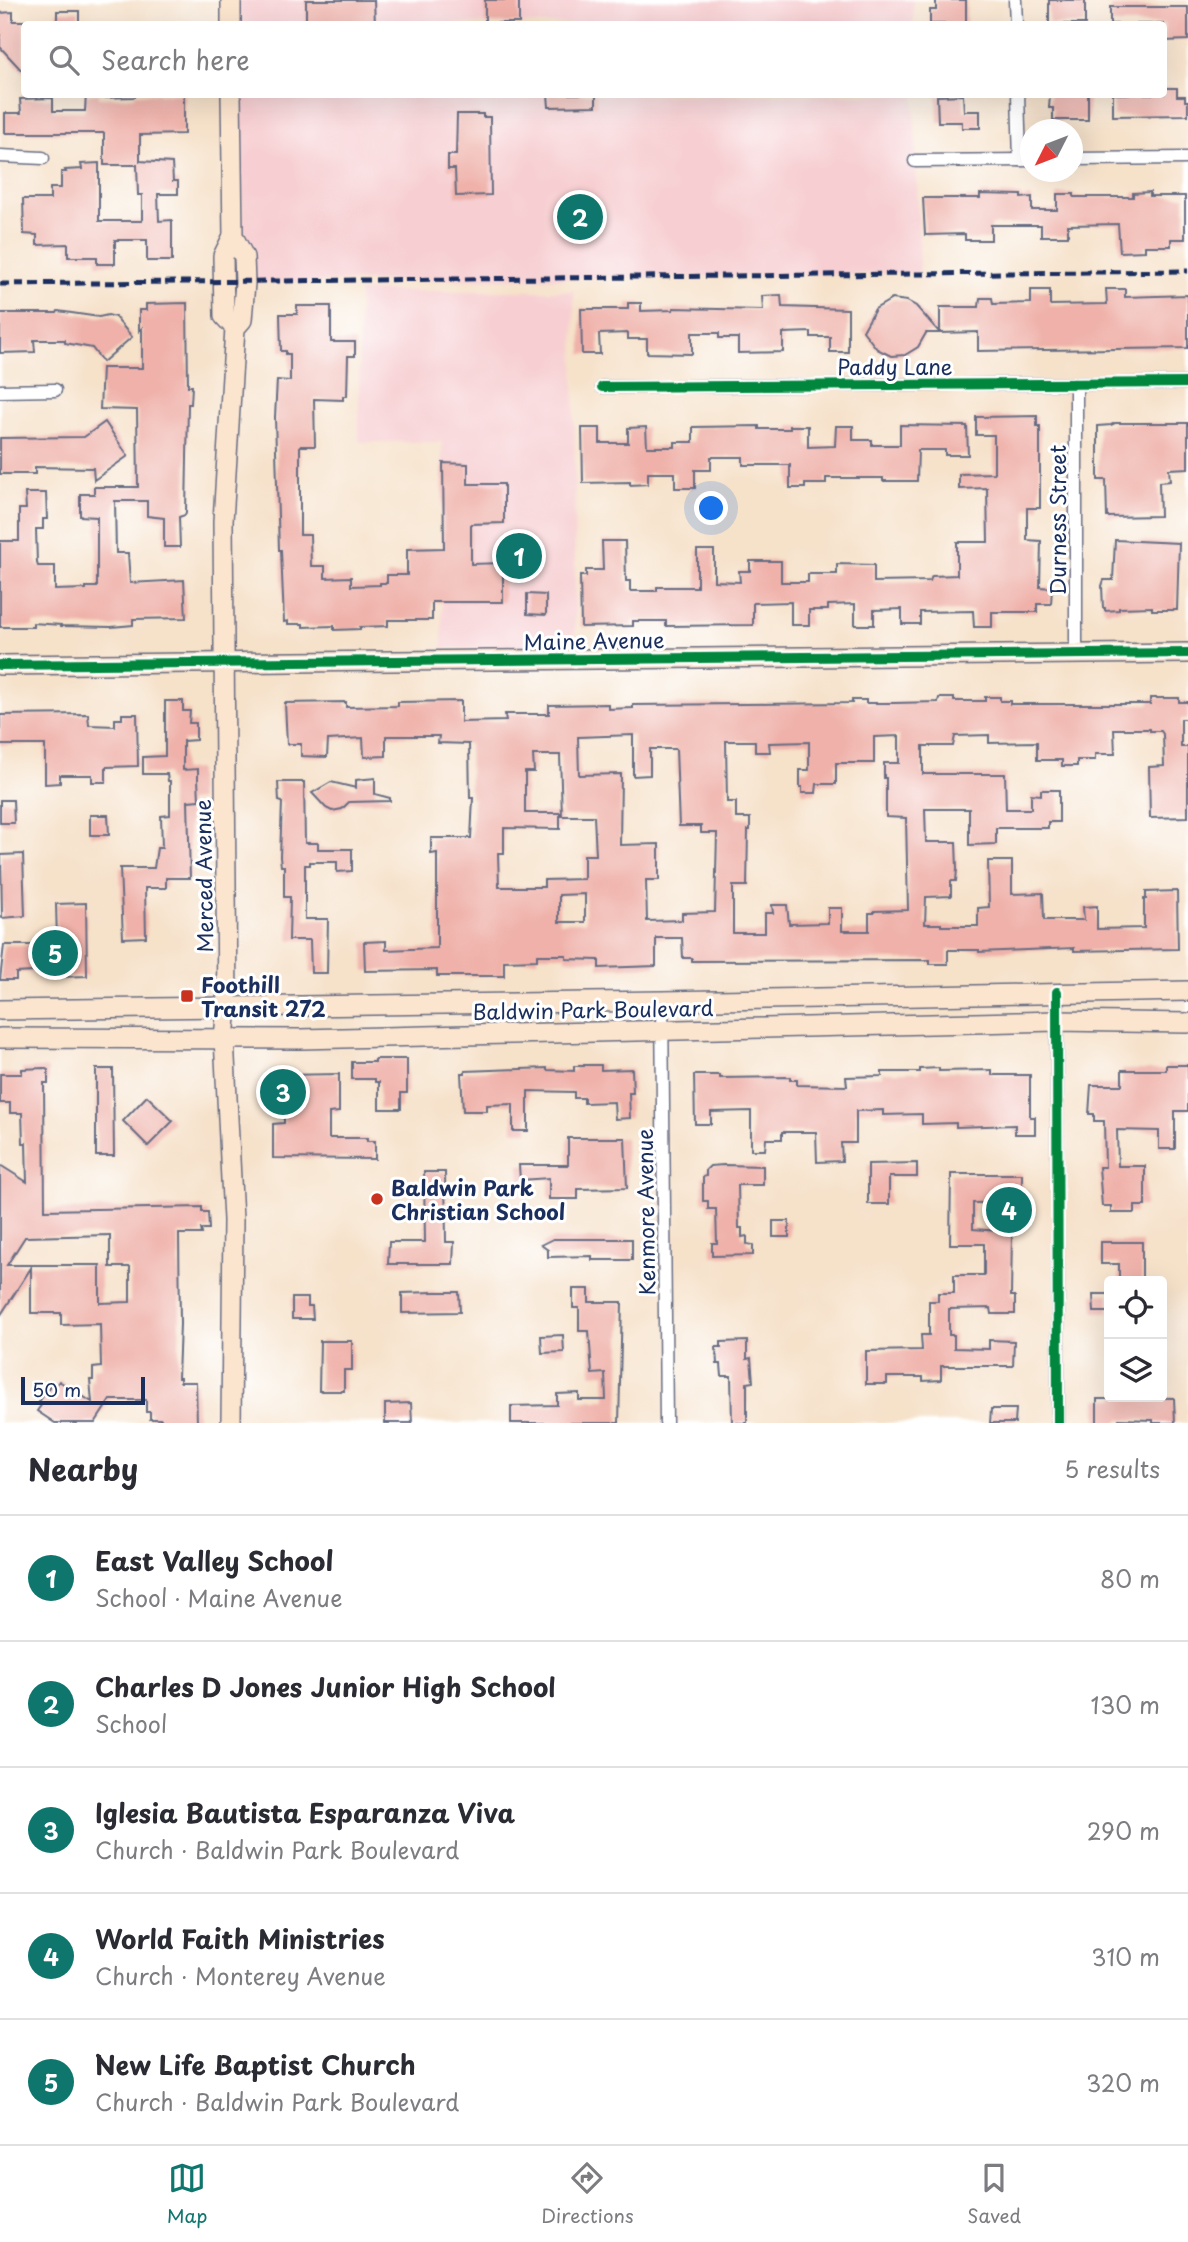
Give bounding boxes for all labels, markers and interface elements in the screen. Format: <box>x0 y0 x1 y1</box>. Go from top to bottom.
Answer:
search box <box>21 21 1167 98</box>
text: Search here <box>101 40 250 79</box>
icon: search <box>45 41 83 79</box>
north arrow <box>1020 119 1083 182</box>
pin: 2 <box>557 191 603 243</box>
street label: Paddy Lane <box>837 350 953 382</box>
street label: Durness Street <box>1041 445 1073 595</box>
your location <box>694 491 728 525</box>
pin: 1 <box>496 530 542 582</box>
street label: Maine Avenue <box>523 623 665 657</box>
street label: Merced Avenue <box>186 799 220 953</box>
pin: 5 <box>32 927 78 979</box>
place label: Foothill Transit 272 <box>201 968 326 1024</box>
marker: Foothill Transit 272 <box>179 988 195 1004</box>
street label: Baldwin Park Boulevard <box>472 991 714 1027</box>
pin: 3 <box>260 1066 306 1118</box>
street label: Kenmore Avenue <box>628 1128 662 1296</box>
place label: Baldwin Park Christian School <box>391 1171 565 1227</box>
pin: 4 <box>986 1184 1032 1236</box>
marker: Baldwin Park Christian School <box>369 1191 385 1207</box>
map controls <box>1104 1276 1167 1402</box>
button: locate <box>1104 1276 1167 1339</box>
button: layers <box>1104 1339 1167 1402</box>
scale bar <box>21 1374 145 1406</box>
text: 50 m <box>32 1375 81 1403</box>
text: Nearby <box>28 1446 138 1491</box>
text: 5 results <box>1064 1451 1160 1486</box>
text: East Valley School <box>95 1541 334 1580</box>
text: 1 <box>46 1561 57 1596</box>
text: 80 m <box>1100 1561 1160 1596</box>
text: School · Maine Avenue <box>95 1580 342 1615</box>
text: Charles D Jones Junior High School <box>95 1667 556 1706</box>
text: 2 <box>43 1687 59 1722</box>
text: 130 m <box>1090 1687 1160 1722</box>
text: School <box>95 1706 167 1741</box>
text: Iglesia Bautista Esparanza Viva <box>95 1793 515 1832</box>
text: 3 <box>43 1813 59 1848</box>
text: 290 m <box>1087 1813 1160 1848</box>
text: Church · Baldwin Park Boulevard <box>95 1832 459 1867</box>
text: World Faith Ministries <box>95 1919 385 1958</box>
text: 4 <box>43 1939 59 1974</box>
text: 310 m <box>1091 1939 1160 1974</box>
text: Church · Monterey Avenue <box>95 1958 386 1993</box>
text: New Life Baptist Church <box>95 2045 416 2084</box>
text: 5 <box>44 2065 58 2100</box>
text: 320 m <box>1086 2065 1160 2100</box>
text: Church · Baldwin Park Boulevard <box>95 2084 459 2119</box>
tab: Map <box>167 2159 207 2229</box>
tab: Directions <box>541 2159 634 2229</box>
tab: Saved <box>967 2159 1021 2229</box>

